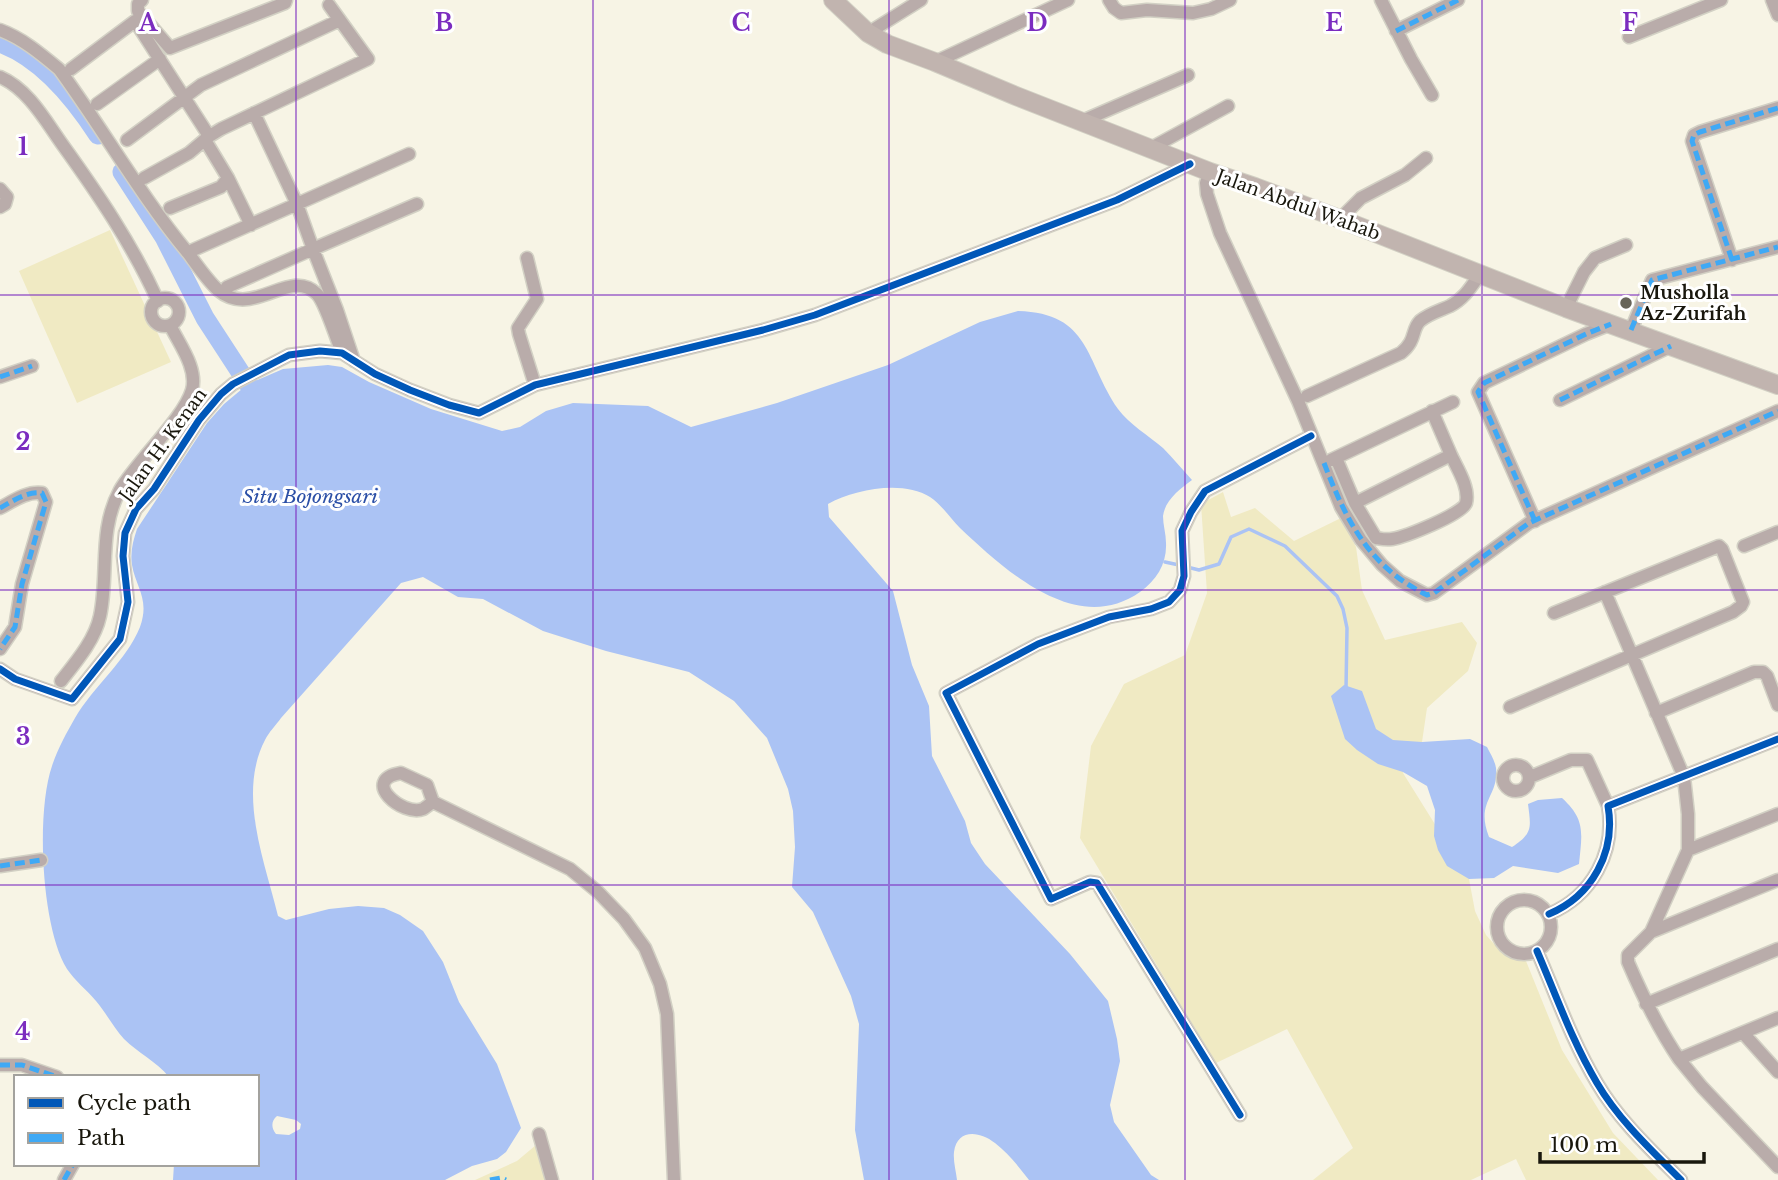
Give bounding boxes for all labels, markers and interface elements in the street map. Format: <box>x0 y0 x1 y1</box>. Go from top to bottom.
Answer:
text: A <box>138 9 159 37</box>
text: B <box>435 9 453 37</box>
text: C <box>732 9 750 37</box>
text: D <box>1026 9 1048 37</box>
text: E <box>1325 9 1343 37</box>
text: F <box>1622 9 1638 37</box>
text: 1 <box>18 133 28 161</box>
street label: Jalan Abdul Wahab <box>1211 164 1383 245</box>
place label: Musholla Az-Zurifah <box>1639 282 1747 325</box>
marker: Musholla Az-Zurifah <box>1618 295 1634 311</box>
street label: Jalan H. Kenan <box>113 384 212 508</box>
text: 2 <box>16 428 30 456</box>
water label: Situ Bojongsari <box>242 485 378 508</box>
text: 3 <box>16 723 30 751</box>
text: 4 <box>15 1018 31 1046</box>
legend <box>14 1075 259 1166</box>
text: Cycle path <box>77 1090 191 1116</box>
scale bar <box>1540 1120 1704 1164</box>
text: Path <box>77 1125 125 1151</box>
text: 100 m <box>1550 1132 1618 1158</box>

